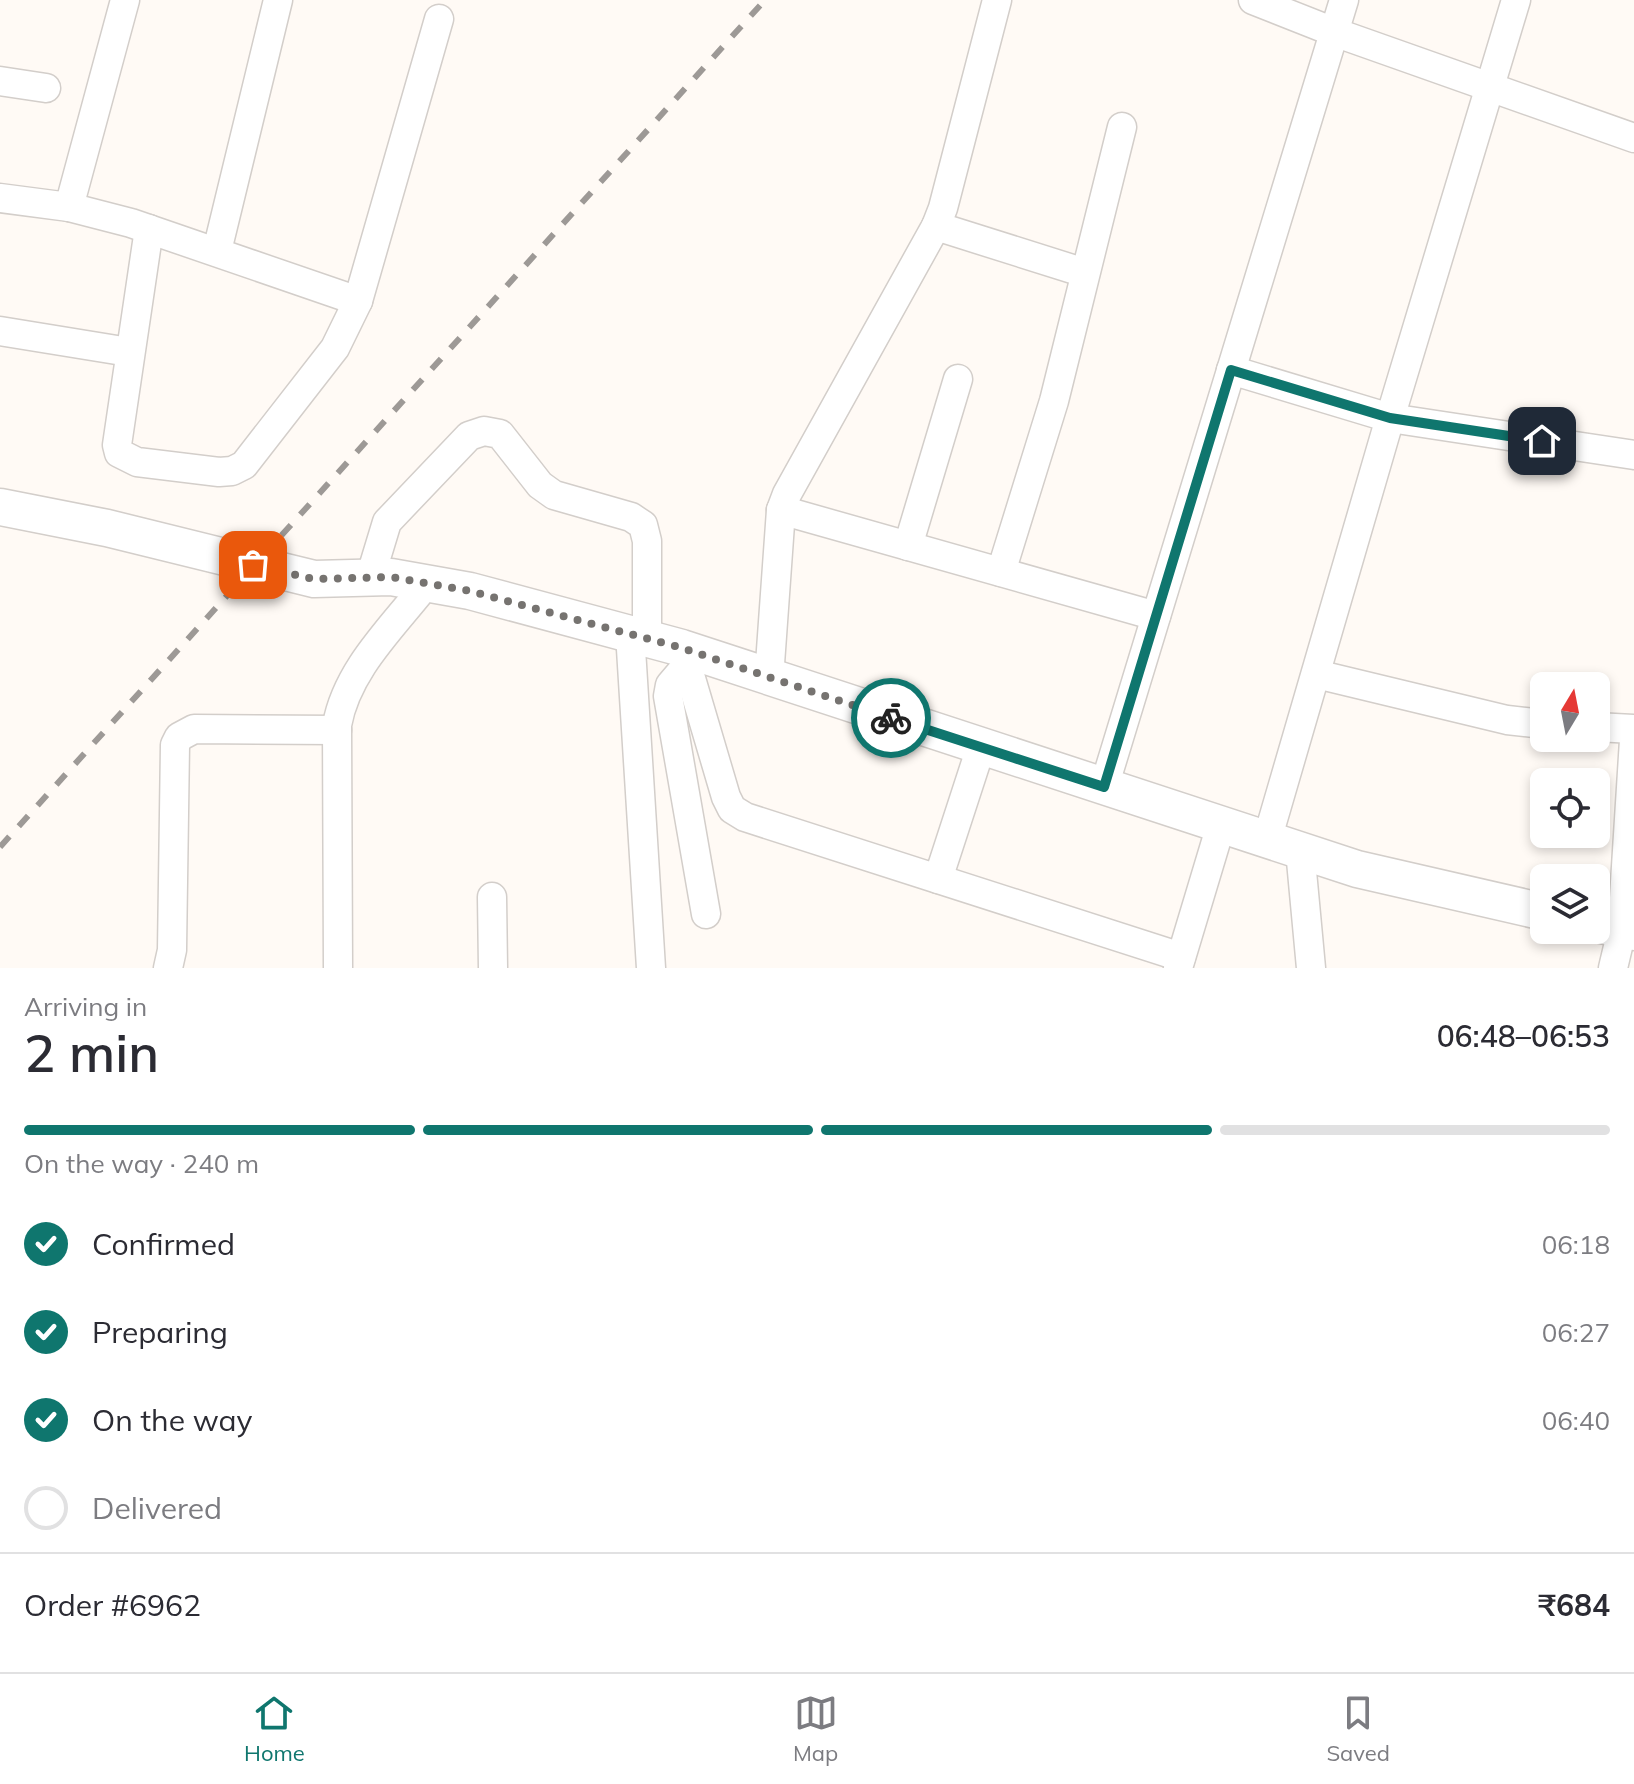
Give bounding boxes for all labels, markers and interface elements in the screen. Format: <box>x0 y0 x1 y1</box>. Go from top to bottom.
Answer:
pin <box>1508 407 1576 475</box>
icon: home <box>1520 419 1564 463</box>
pin <box>219 531 287 599</box>
icon: bag <box>231 543 275 587</box>
north arrow <box>1530 672 1610 752</box>
map controls <box>1530 672 1610 944</box>
courier <box>851 678 931 758</box>
icon: bike <box>869 696 913 740</box>
button: locate <box>1530 768 1610 848</box>
button: layers <box>1530 864 1610 944</box>
text: Arriving in <box>24 990 147 1023</box>
text: 06:48–06:53 <box>1437 1017 1610 1055</box>
text: 2 min <box>24 1020 159 1085</box>
text: On the way · 240 m <box>24 1147 259 1180</box>
icon: check <box>24 1222 68 1266</box>
text: Confirmed <box>92 1225 235 1263</box>
text: 06:18 <box>1542 1228 1610 1261</box>
icon: check <box>24 1310 68 1354</box>
text: Preparing <box>92 1313 228 1351</box>
text: 06:27 <box>1542 1316 1610 1349</box>
icon: check <box>24 1398 68 1442</box>
text: On the way <box>92 1401 252 1439</box>
text: 06:40 <box>1542 1404 1610 1437</box>
text: Delivered <box>92 1489 222 1527</box>
text: Order #6962 <box>24 1586 201 1624</box>
text: ₹684 <box>1538 1586 1610 1624</box>
tab: Home <box>244 1691 305 1767</box>
tab: Map <box>793 1691 838 1767</box>
tab: Saved <box>1326 1691 1390 1767</box>

